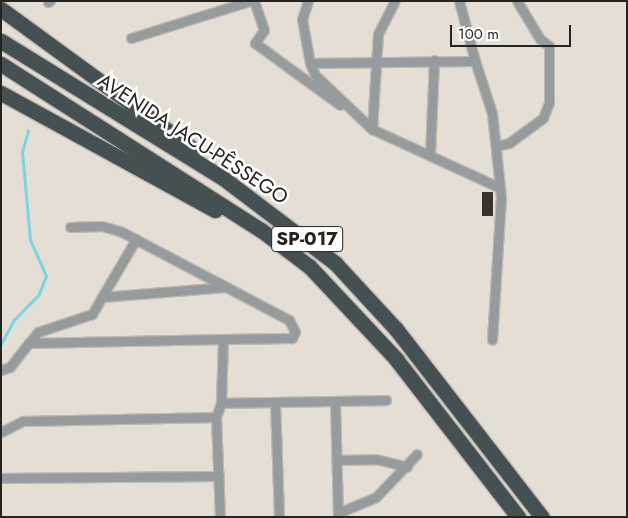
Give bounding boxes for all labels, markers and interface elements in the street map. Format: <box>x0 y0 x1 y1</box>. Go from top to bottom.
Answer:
scale bar <box>453 15 574 47</box>
text: 100 m <box>458 23 499 45</box>
street label: AVENIDA JACU-PÊSSEGO <box>93 68 293 210</box>
road number: SP-017 <box>271 222 343 255</box>

